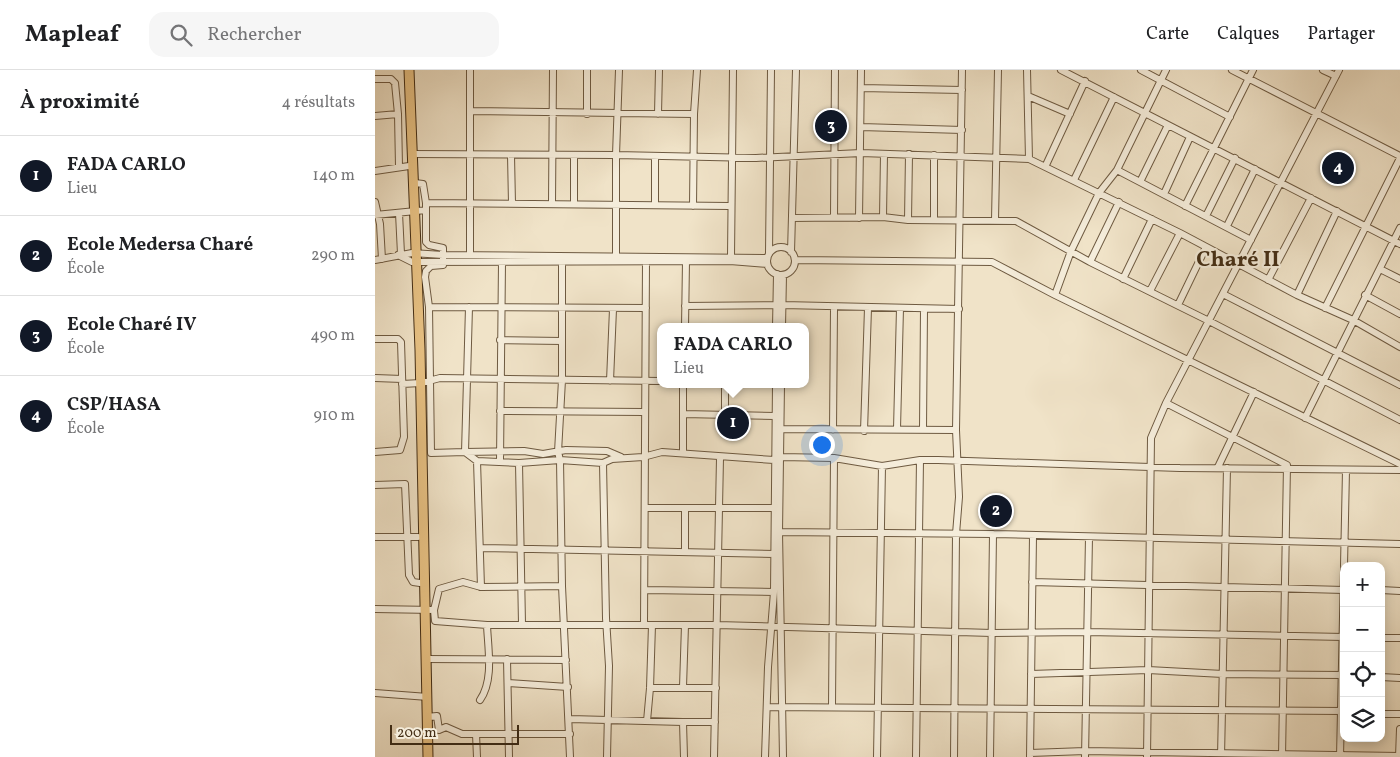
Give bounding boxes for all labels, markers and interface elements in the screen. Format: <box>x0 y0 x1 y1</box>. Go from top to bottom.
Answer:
search box <box>149 12 499 57</box>
text: Mapleaf <box>25 18 119 52</box>
icon: search <box>167 21 195 49</box>
text: Rechercher <box>207 22 302 48</box>
text: Carte <box>1146 22 1189 47</box>
text: Calques <box>1217 22 1279 47</box>
text: Partager <box>1307 22 1375 47</box>
text: À proximité <box>20 88 139 117</box>
text: 4 résultats <box>281 92 355 114</box>
pin: 3 <box>815 107 847 145</box>
pin: 4 <box>1322 149 1354 187</box>
text: FADA CARLO <box>67 152 186 178</box>
text: 1 <box>33 165 39 187</box>
text: 140 m <box>313 165 355 187</box>
text: Lieu <box>67 178 97 200</box>
text: Ecole Medersa Charé <box>67 232 253 258</box>
text: 2 <box>32 245 40 267</box>
text: 290 m <box>311 245 355 267</box>
district label: Charé II <box>1196 245 1280 276</box>
text: École <box>67 258 105 280</box>
text: Ecole Charé IV <box>67 312 197 338</box>
popup <box>657 323 809 388</box>
text: 3 <box>32 325 40 347</box>
text: 490 m <box>310 325 355 347</box>
text: FADA CARLO <box>674 332 792 358</box>
text: École <box>67 338 105 360</box>
text: Lieu <box>674 358 704 380</box>
text: CSP/HASA <box>67 392 161 418</box>
pin: 1 <box>717 404 749 442</box>
text: 4 <box>31 405 41 427</box>
text: 910 m <box>314 405 355 427</box>
text: École <box>67 418 105 440</box>
your location <box>809 432 835 458</box>
pin: 2 <box>980 492 1012 530</box>
map controls <box>1340 562 1385 742</box>
button: + <box>1340 562 1385 607</box>
button: − <box>1340 607 1385 652</box>
button: locate <box>1340 652 1385 697</box>
button: layers <box>1340 697 1385 742</box>
scale bar <box>390 722 519 745</box>
text: 200 m <box>397 724 437 743</box>

